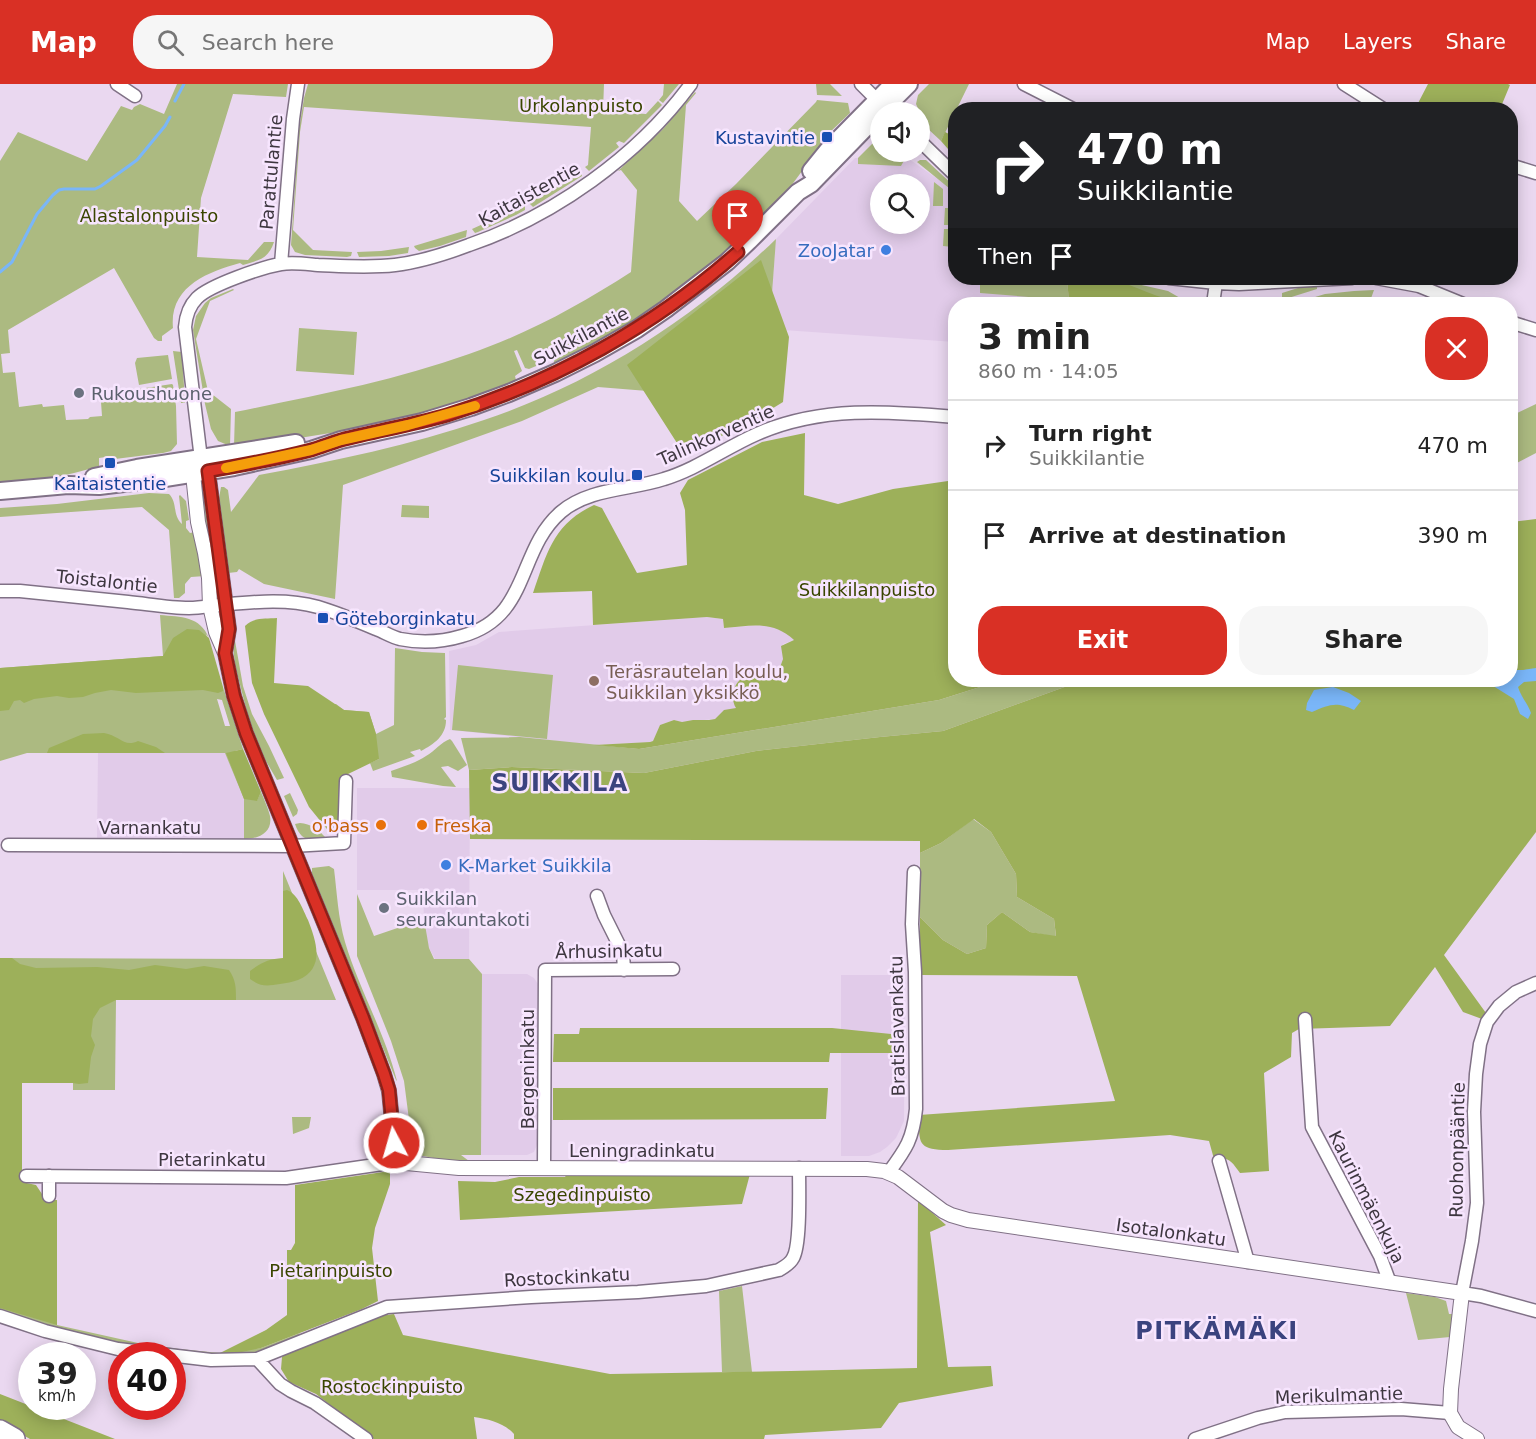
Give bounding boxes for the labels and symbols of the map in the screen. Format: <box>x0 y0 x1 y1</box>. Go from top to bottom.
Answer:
park label: Urkolanpuisto <box>519 95 643 116</box>
street label: Parattulantie <box>256 114 286 230</box>
place label: Kustavintie <box>715 127 815 148</box>
marker: Kustavintie <box>820 130 834 144</box>
street label: Kaitaistentie <box>475 158 583 230</box>
pin <box>712 190 763 252</box>
park label: Alastalonpuisto <box>80 205 218 226</box>
place label: ZooJatar <box>798 240 875 261</box>
marker: ZooJatar <box>879 243 893 257</box>
street label: Suikkilantie <box>530 302 632 370</box>
place label: Rukoushuone <box>91 383 212 404</box>
marker: Rukoushuone <box>72 386 86 400</box>
street label: Talinkorventie <box>654 400 777 470</box>
marker: Kaitaistentie <box>103 456 117 470</box>
place label: Suikkilan koulu <box>490 465 625 486</box>
marker: Suikkilan koulu <box>630 468 644 482</box>
place label: Kaitaistentie <box>54 473 166 494</box>
street label: Toistalontie <box>54 565 159 597</box>
park label: Suikkilanpuisto <box>799 579 935 600</box>
place label: Göteborginkatu <box>335 608 475 629</box>
marker: Göteborginkatu <box>316 611 330 625</box>
place label: Teräsrautelan koulu, Suikkilan yksikkö <box>605 661 788 703</box>
marker: Teräsrautelan koulu, Suikkilan yksikkö <box>587 674 601 688</box>
district label: SUIKKILA <box>491 769 629 797</box>
place label: o'bass <box>312 815 369 836</box>
place label: Freska <box>434 815 492 836</box>
street label: Varnankatu <box>99 817 201 838</box>
marker: o'bass <box>374 818 388 832</box>
marker: Freska <box>415 818 429 832</box>
place label: K-Market Suikkila <box>458 855 612 876</box>
marker: K-Market Suikkila <box>439 858 453 872</box>
place label: Suikkilan seurakuntakoti <box>396 888 530 930</box>
marker: Suikkilan seurakuntakoti <box>377 901 391 915</box>
street label: Århusinkatu <box>555 940 663 962</box>
street label: Bratislavankatu <box>885 955 909 1097</box>
street label: Bergeninkatu <box>517 1009 538 1129</box>
street label: Ruohonpääntie <box>1445 1082 1469 1218</box>
position arrow <box>362 1111 426 1175</box>
street label: Kaurinmäenkuja <box>1324 1127 1410 1267</box>
street label: Leningradinkatu <box>569 1140 715 1161</box>
street label: Pietarinkatu <box>158 1149 266 1170</box>
park label: Szegedinpuisto <box>513 1184 651 1205</box>
street label: Isotalonkatu <box>1115 1214 1227 1250</box>
park label: Pietarinpuisto <box>269 1260 393 1281</box>
street label: Rostockinkatu <box>503 1263 631 1291</box>
district label: PITKÄMÄKI <box>1135 1316 1299 1345</box>
speed limit sign: 40 <box>108 1342 186 1420</box>
park label: Rostockinpuisto <box>321 1376 463 1397</box>
street label: Merikulmantie <box>1274 1382 1404 1408</box>

